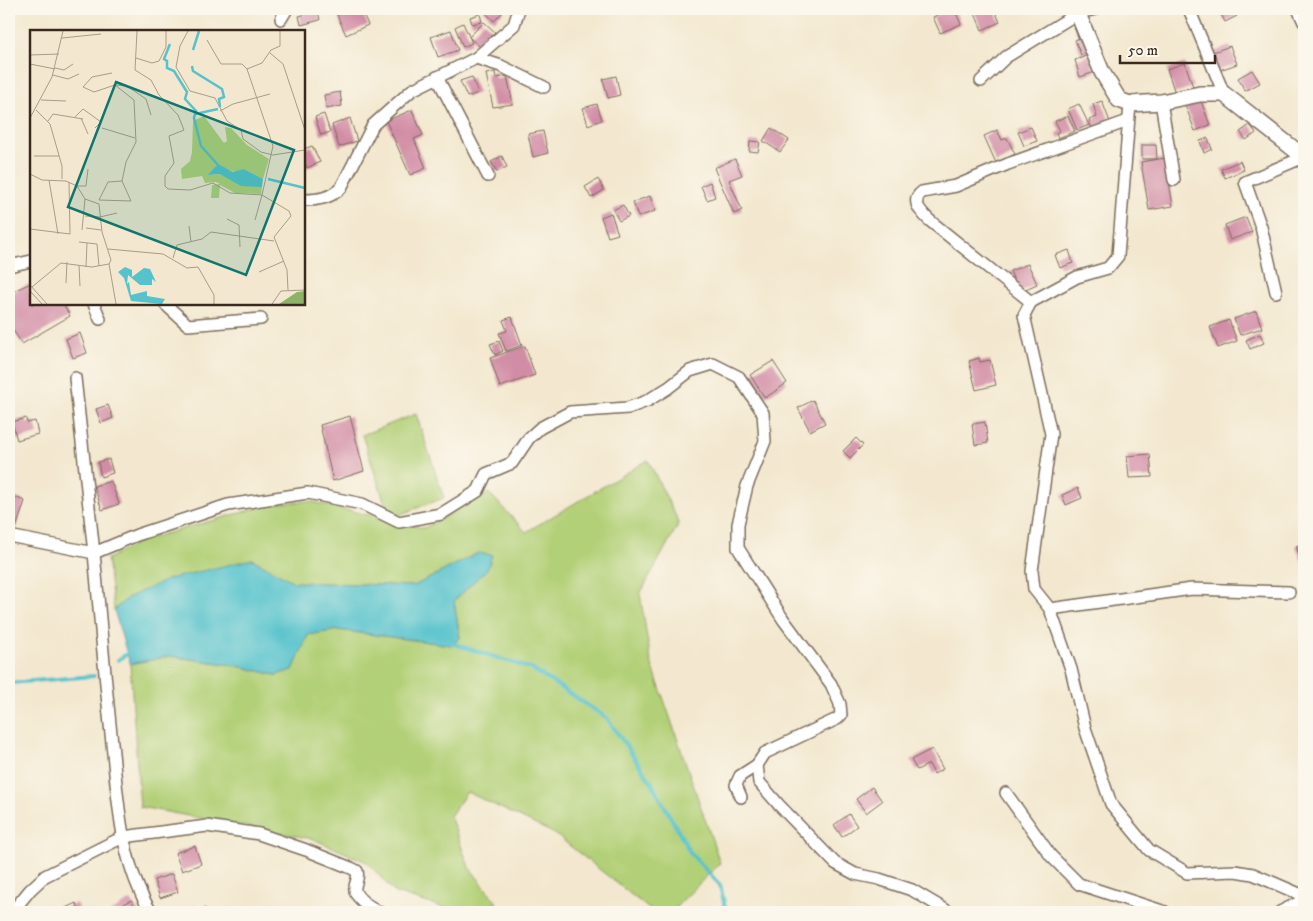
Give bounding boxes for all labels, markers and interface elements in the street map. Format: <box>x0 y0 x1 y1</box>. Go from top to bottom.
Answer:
inset map <box>30 30 305 305</box>
scale bar <box>1120 32 1216 64</box>
text: 50 m <box>1128 41 1158 60</box>

